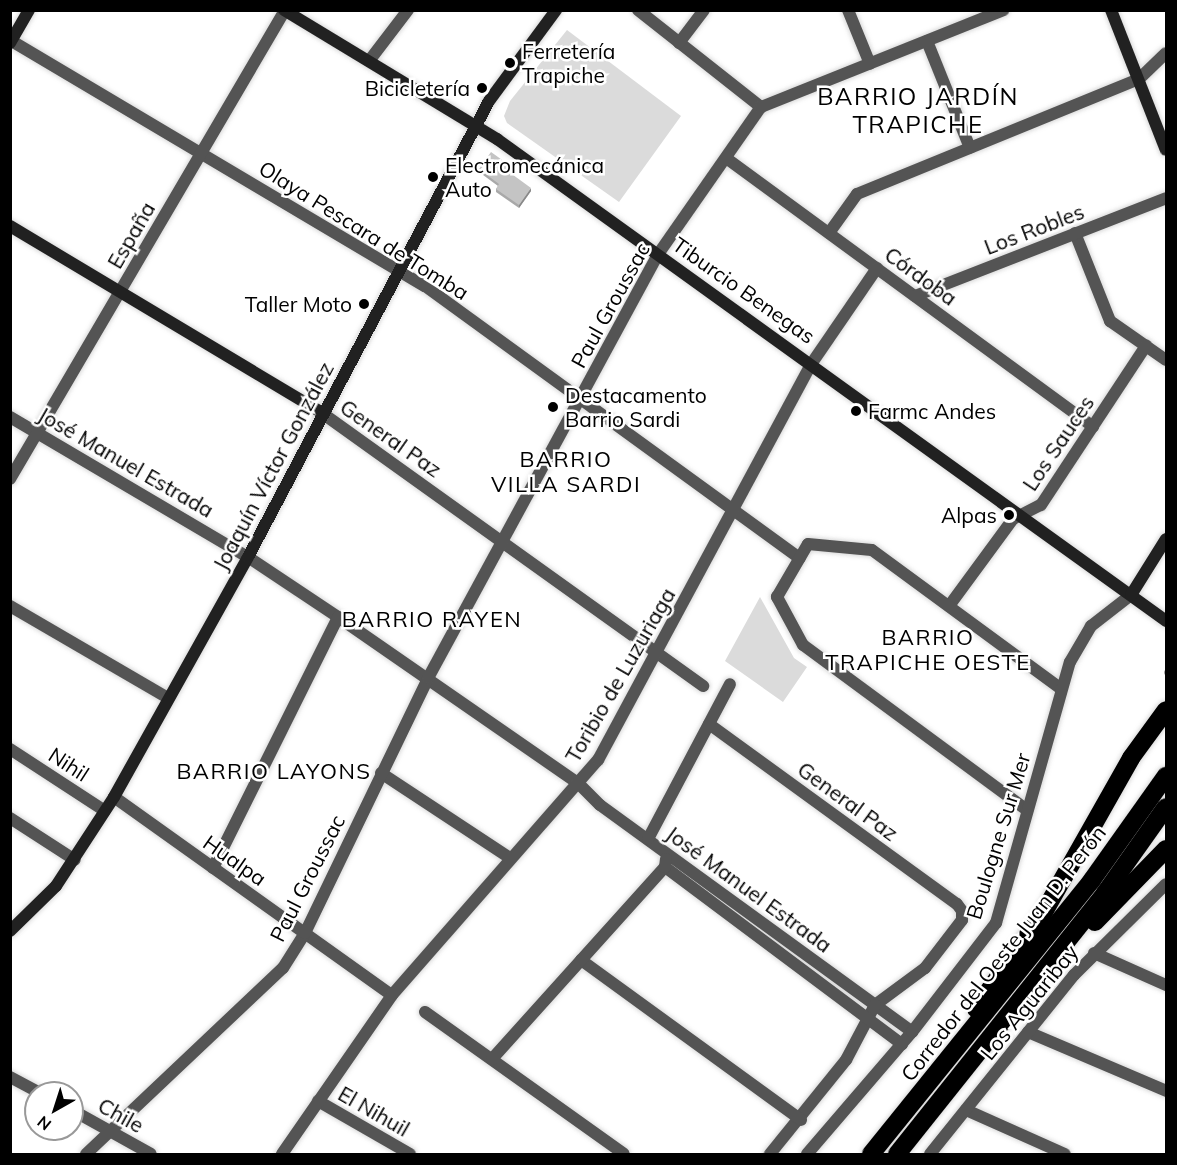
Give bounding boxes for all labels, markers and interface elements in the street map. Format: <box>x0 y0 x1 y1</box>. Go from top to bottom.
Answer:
place label: Ferretería Trapiche <box>522 38 615 88</box>
marker: Ferretería Trapiche <box>503 56 517 70</box>
place label: Bicicletería <box>365 75 470 101</box>
marker: Bicicletería <box>475 81 489 95</box>
district label: BARRIO JARDÍN TRAPICHE <box>817 83 1019 139</box>
place label: Electromecánica Auto <box>445 152 604 202</box>
street label: Olaya Pescara de Tomba <box>255 155 473 305</box>
marker: Electromecánica Auto <box>426 170 440 184</box>
street label: España <box>102 197 160 273</box>
street label: Los Robles <box>980 198 1088 260</box>
street label: Tiburcio Benegas <box>668 232 820 348</box>
street label: Paul Groussac <box>565 238 655 372</box>
street label: Córdoba <box>880 241 962 311</box>
place label: Taller Moto <box>245 291 352 317</box>
marker: Taller Moto <box>357 297 371 311</box>
street label: Joaquín Víctor González <box>207 358 339 574</box>
place label: Destacamento Barrio Sardi <box>565 382 707 432</box>
street label: Los Sauces <box>1017 391 1099 495</box>
street label: General Paz <box>336 394 446 482</box>
place label: Farmc Andes <box>868 398 996 424</box>
marker: Destacamento Barrio Sardi <box>546 400 560 414</box>
street label: José Manuel Estrada <box>34 402 218 522</box>
marker: Farmc Andes <box>849 404 863 418</box>
district label: BARRIO VILLA SARDI <box>491 446 641 498</box>
place label: Alpas <box>941 502 997 528</box>
marker: Alpas <box>1002 508 1016 522</box>
street label: Toribio de Luzuriaga <box>560 583 680 767</box>
district label: BARRIO RAYEN <box>342 607 522 633</box>
district label: BARRIO TRAPICHE OESTE <box>825 624 1031 676</box>
street label: Nihil <box>44 742 94 786</box>
street label: Boulogne Sur Mer <box>961 750 1035 922</box>
street label: General Paz <box>793 756 903 846</box>
district label: BARRIO LAYONS <box>176 759 372 785</box>
street label: Paul Groussac <box>264 810 350 946</box>
street label: Corredor del Oeste Juan D. Perón <box>895 820 1111 1086</box>
street label: José Manuel Estrada <box>661 821 837 957</box>
street label: Hualpa <box>199 829 271 891</box>
street label: Los Aguaribay <box>975 939 1083 1065</box>
north arrow <box>24 1081 84 1141</box>
street label: El Nihuil <box>334 1081 414 1141</box>
street label: Chile <box>94 1092 148 1138</box>
text: N <box>33 1112 55 1135</box>

